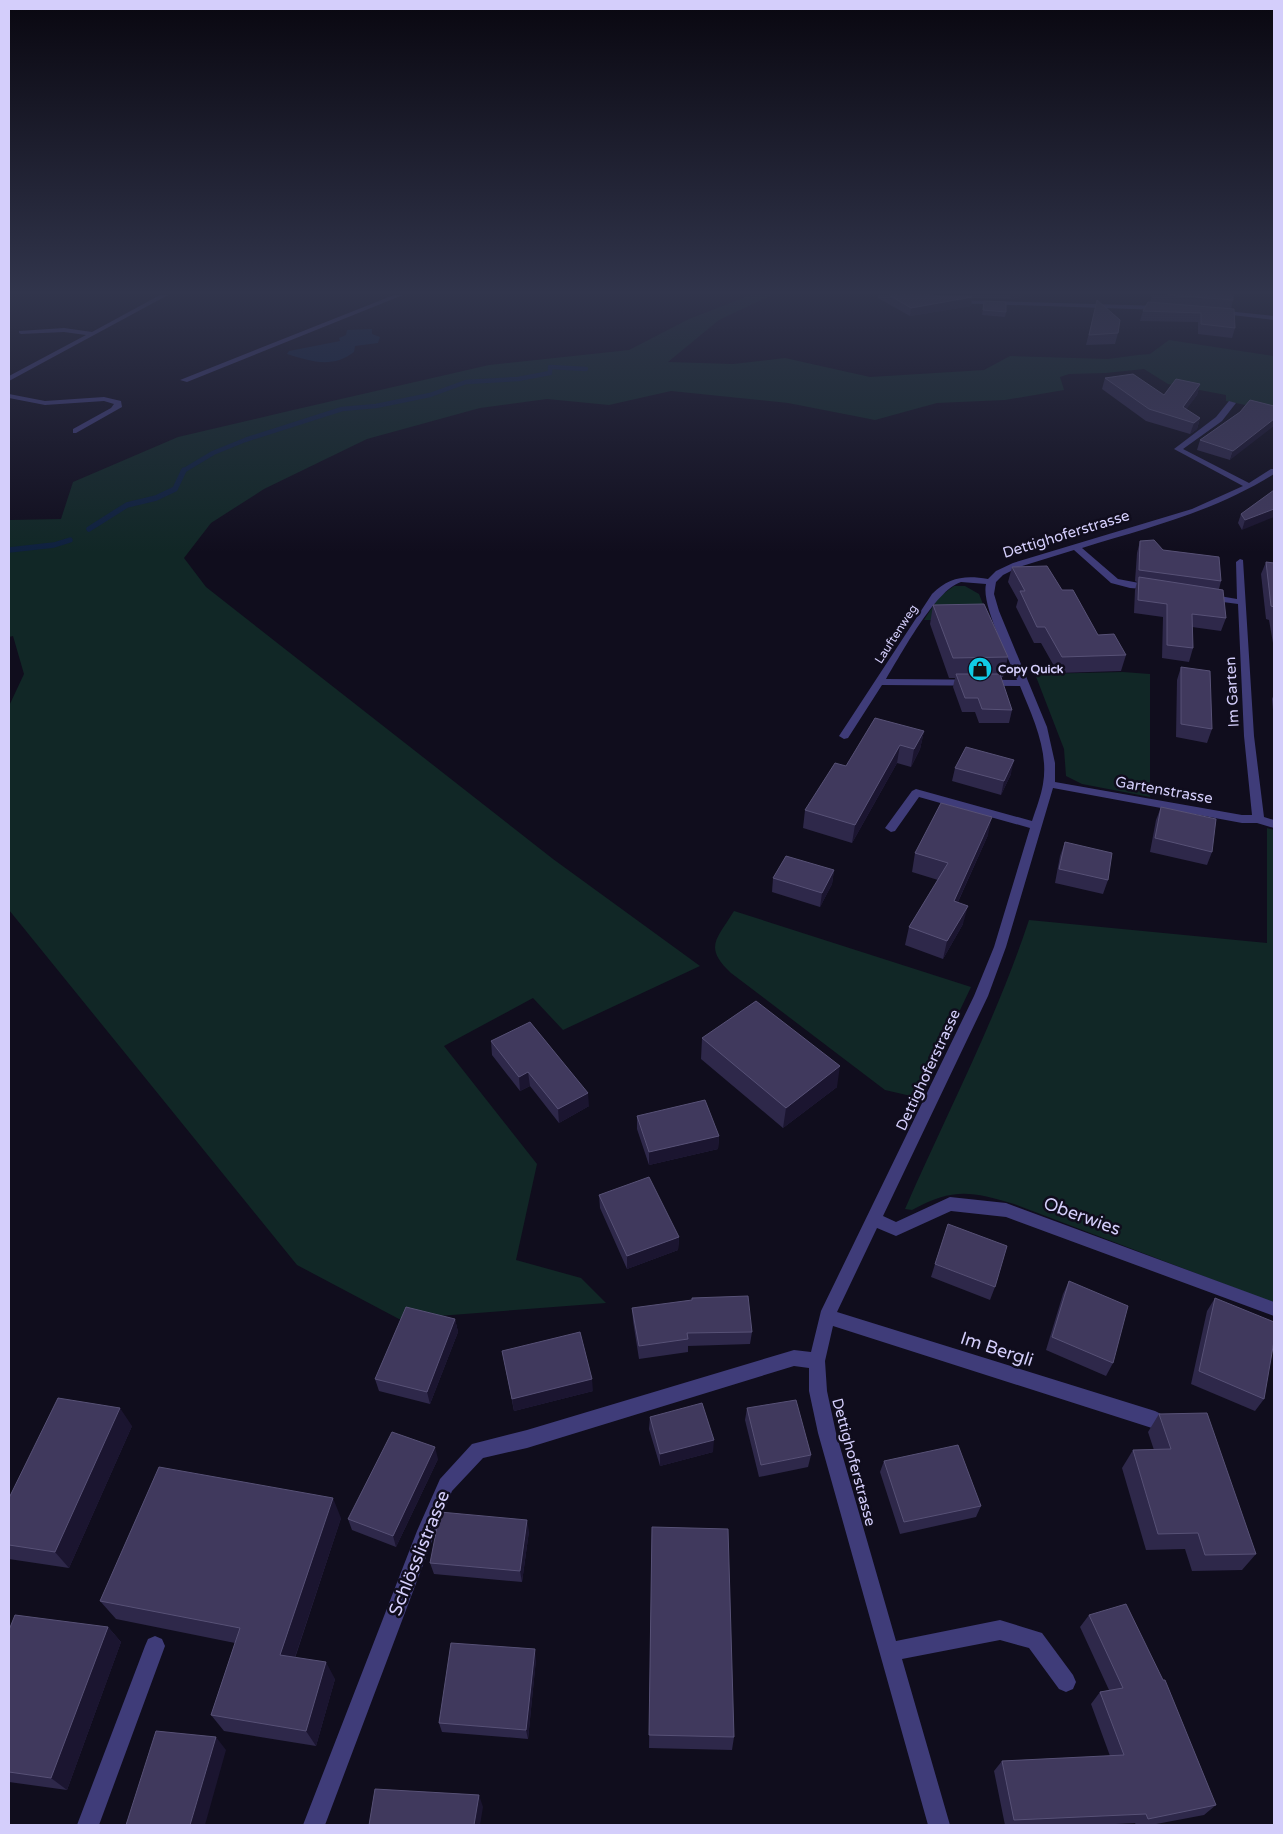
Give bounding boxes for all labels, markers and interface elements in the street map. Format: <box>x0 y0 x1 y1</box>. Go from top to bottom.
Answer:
street label: Dettighoferstrasse <box>1000 506 1132 562</box>
street label: Lauftenweg <box>872 602 920 666</box>
shop icon: Copy Quick <box>967 656 993 682</box>
street label: Im Garten <box>1221 656 1243 728</box>
place label: Copy Quick <box>998 662 1064 677</box>
street label: Gartenstrasse <box>1114 773 1214 807</box>
street label: Dettighoferstrasse <box>892 1006 964 1134</box>
street label: Oberwies <box>1040 1192 1124 1240</box>
street label: Im Bergli <box>958 1327 1036 1371</box>
street label: Dettighoferstrasse <box>828 1396 880 1528</box>
street label: Schlösslistrasse <box>384 1487 454 1619</box>

